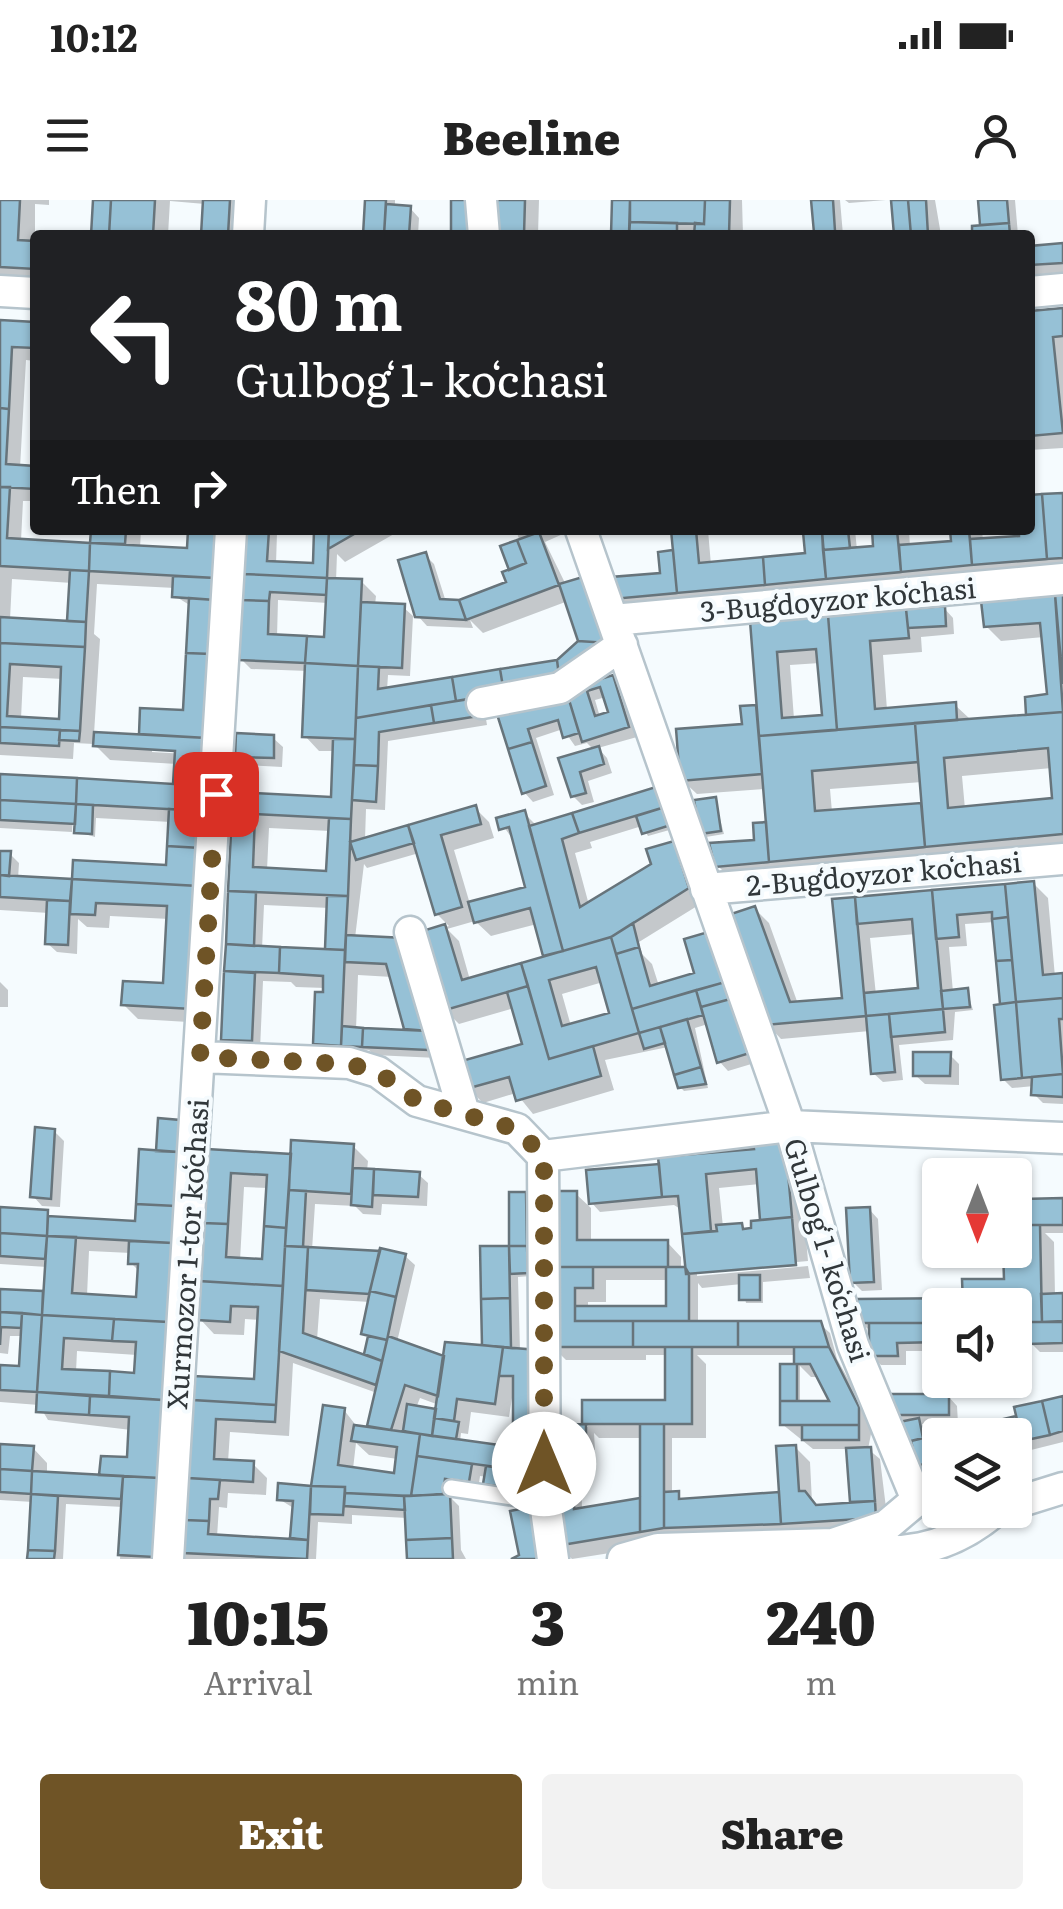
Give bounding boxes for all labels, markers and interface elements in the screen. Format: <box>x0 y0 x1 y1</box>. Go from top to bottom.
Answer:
text: 10:12 <box>50 7 138 64</box>
text: Beeline <box>443 102 620 169</box>
icon: menu <box>40 108 95 163</box>
icon: person <box>968 108 1023 163</box>
text: 80 m <box>235 249 403 353</box>
icon: left <box>70 270 200 400</box>
text: Gulbogʻ 1- koʻchasi <box>235 344 608 411</box>
text: Then <box>70 459 161 516</box>
icon: right <box>181 460 236 515</box>
street label: 3-Bugʻdoyzor koʻchasi <box>698 565 978 631</box>
pin <box>174 752 259 837</box>
icon: arrive <box>189 767 244 822</box>
street label: 2-Bugʻdoyzor koʻchasi <box>745 839 1023 905</box>
street label: Xurmozor 1-tor koʻchasi <box>154 1097 218 1411</box>
street label: Gulbogʻ 1- koʻchasi <box>775 1132 883 1366</box>
north arrow <box>922 1158 1032 1268</box>
map controls <box>922 1158 1032 1528</box>
button: sound <box>922 1288 1032 1398</box>
position arrow <box>492 1412 596 1516</box>
button: layers <box>922 1418 1032 1528</box>
text: 10:15 <box>187 1574 329 1663</box>
text: 3 <box>531 1574 565 1663</box>
text: 240 <box>766 1574 876 1663</box>
text: Arrival <box>203 1657 313 1705</box>
text: min <box>516 1657 579 1705</box>
text: m <box>806 1657 837 1705</box>
button: Exit <box>40 1774 522 1889</box>
button: Share <box>542 1774 1023 1889</box>

